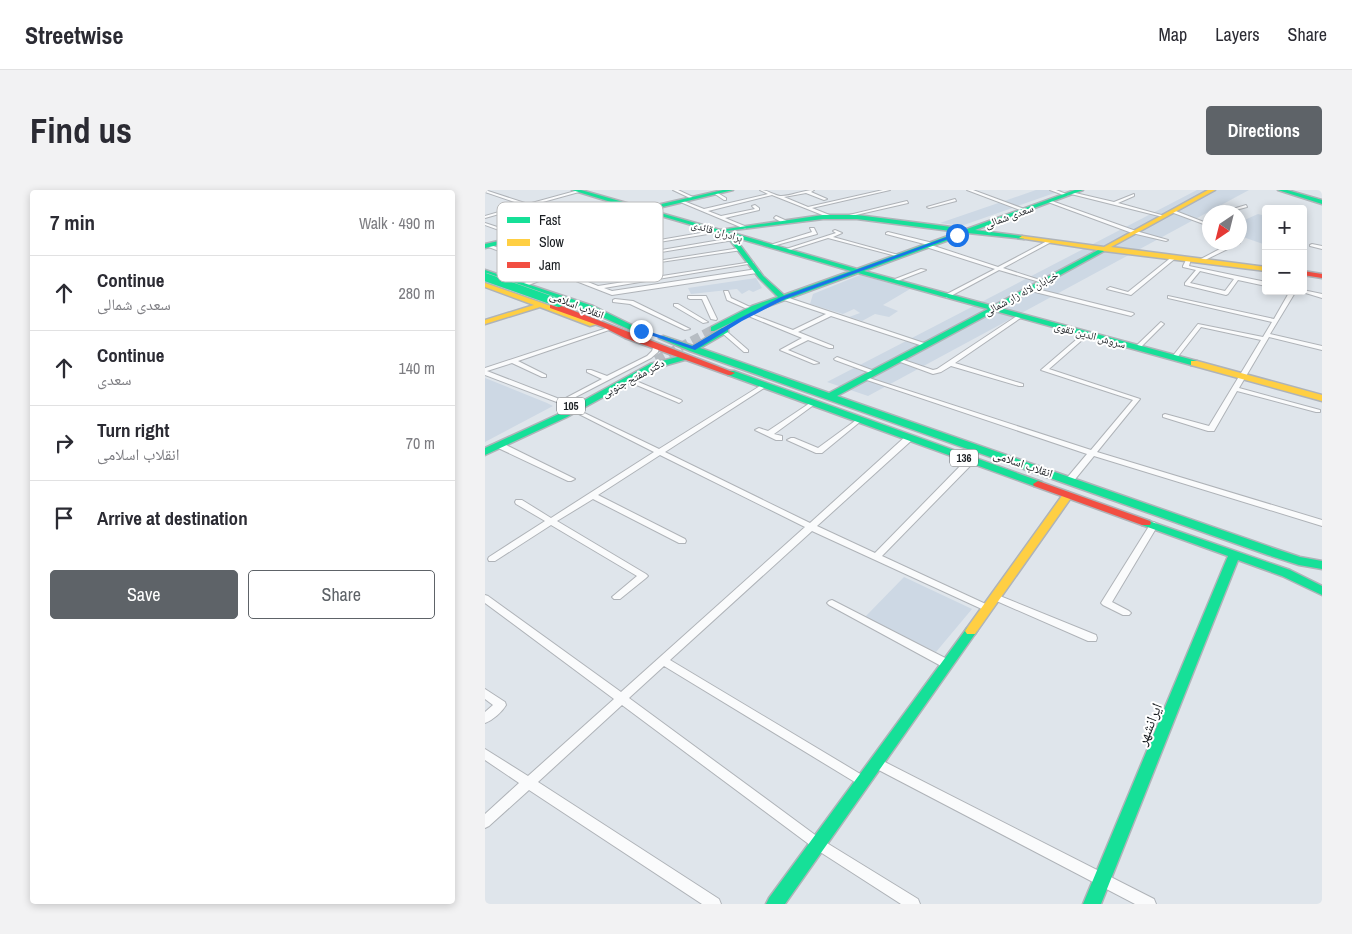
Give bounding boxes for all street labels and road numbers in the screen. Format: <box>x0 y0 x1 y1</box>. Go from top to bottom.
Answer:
street label: سعدی شمالی <box>983 201 1035 231</box>
street label: برادران قائدی <box>690 217 744 245</box>
street label: خیابان لاله زار شمالی <box>981 268 1061 318</box>
street label: انقلاب اسلامی <box>548 288 606 322</box>
street label: سروش الدین تقوی <box>1053 319 1127 351</box>
street label: دکتر مفتح جنوبی <box>599 355 667 400</box>
road number: 105 <box>557 398 585 415</box>
street label: انقلاب اسلامی <box>991 446 1055 482</box>
road number: 136 <box>950 450 978 466</box>
street label: ایرانشهر <box>1131 700 1167 749</box>

